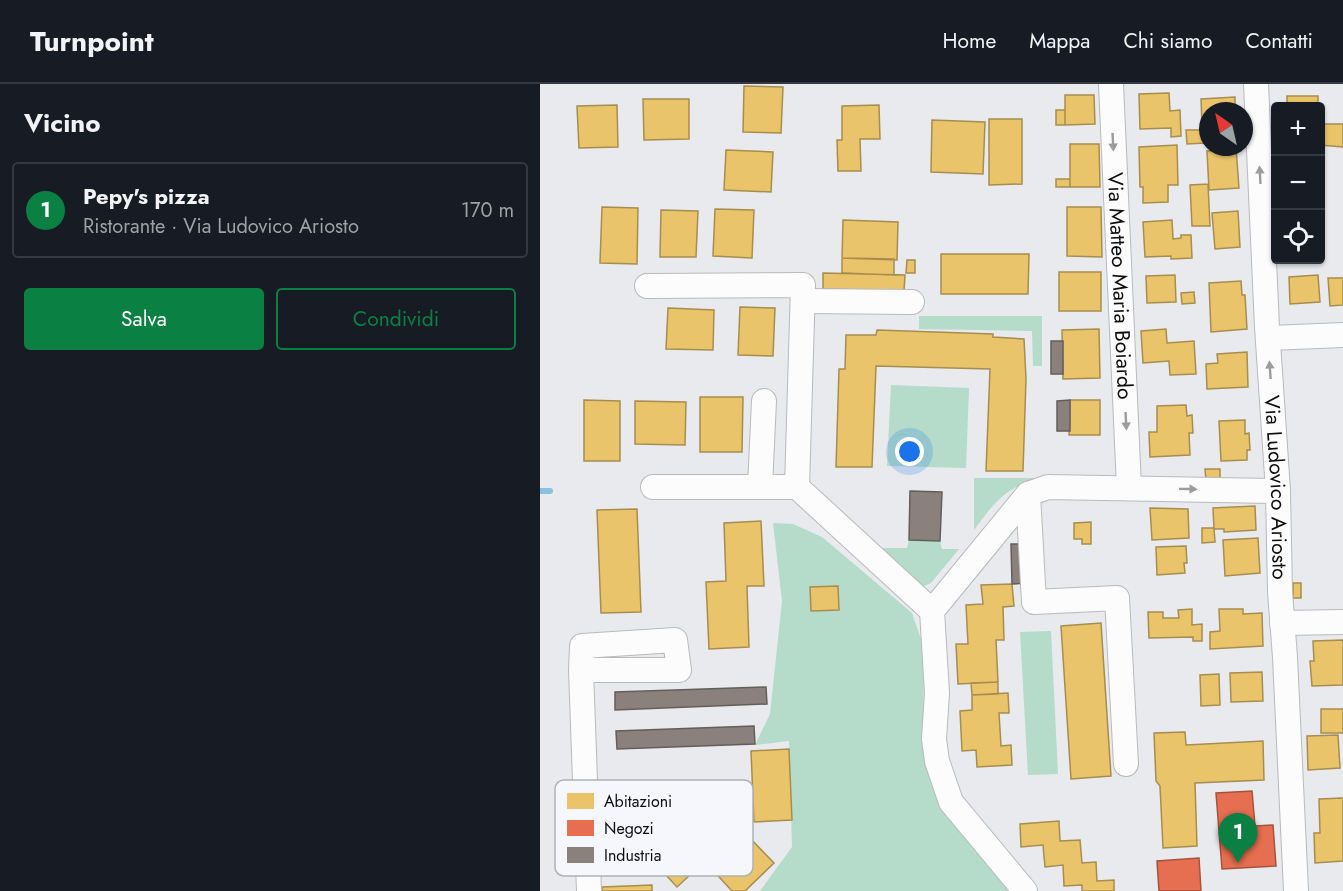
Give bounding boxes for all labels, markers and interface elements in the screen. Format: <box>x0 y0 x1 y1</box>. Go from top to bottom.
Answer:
text: Turnpoint <box>30 21 154 62</box>
text: Home <box>943 26 996 56</box>
text: Mappa <box>1029 26 1090 56</box>
text: Chi siamo <box>1123 26 1212 56</box>
text: Contatti <box>1245 26 1313 56</box>
north arrow <box>1199 102 1253 156</box>
map controls <box>1271 102 1325 264</box>
button: + <box>1271 102 1325 156</box>
text: Vicino <box>24 104 101 142</box>
one-way arrow <box>1109 133 1118 152</box>
button: − <box>1271 156 1325 210</box>
one-way arrow <box>1256 166 1265 185</box>
street label: Via Matteo Maria Boiardo <box>1100 172 1140 400</box>
text: Pepy's pizza <box>83 180 210 212</box>
text: 1 <box>40 196 51 225</box>
text: 170 m <box>461 196 514 225</box>
button: locate <box>1271 210 1325 264</box>
text: Ristorante · Via Ludovico Ariosto <box>83 212 359 241</box>
button: Salva <box>24 288 264 350</box>
button: Condividi <box>276 288 516 350</box>
one-way arrow <box>1266 361 1275 380</box>
street label: Via Ludovico Ariosto <box>1257 394 1295 580</box>
one-way arrow <box>1122 412 1131 431</box>
your location <box>895 437 924 466</box>
one-way arrow <box>1178 484 1197 494</box>
legend <box>555 780 753 876</box>
text: Abitazioni <box>604 790 672 813</box>
pin: 1 <box>1218 814 1258 863</box>
text: Negozi <box>604 817 654 840</box>
text: Industria <box>604 844 661 867</box>

